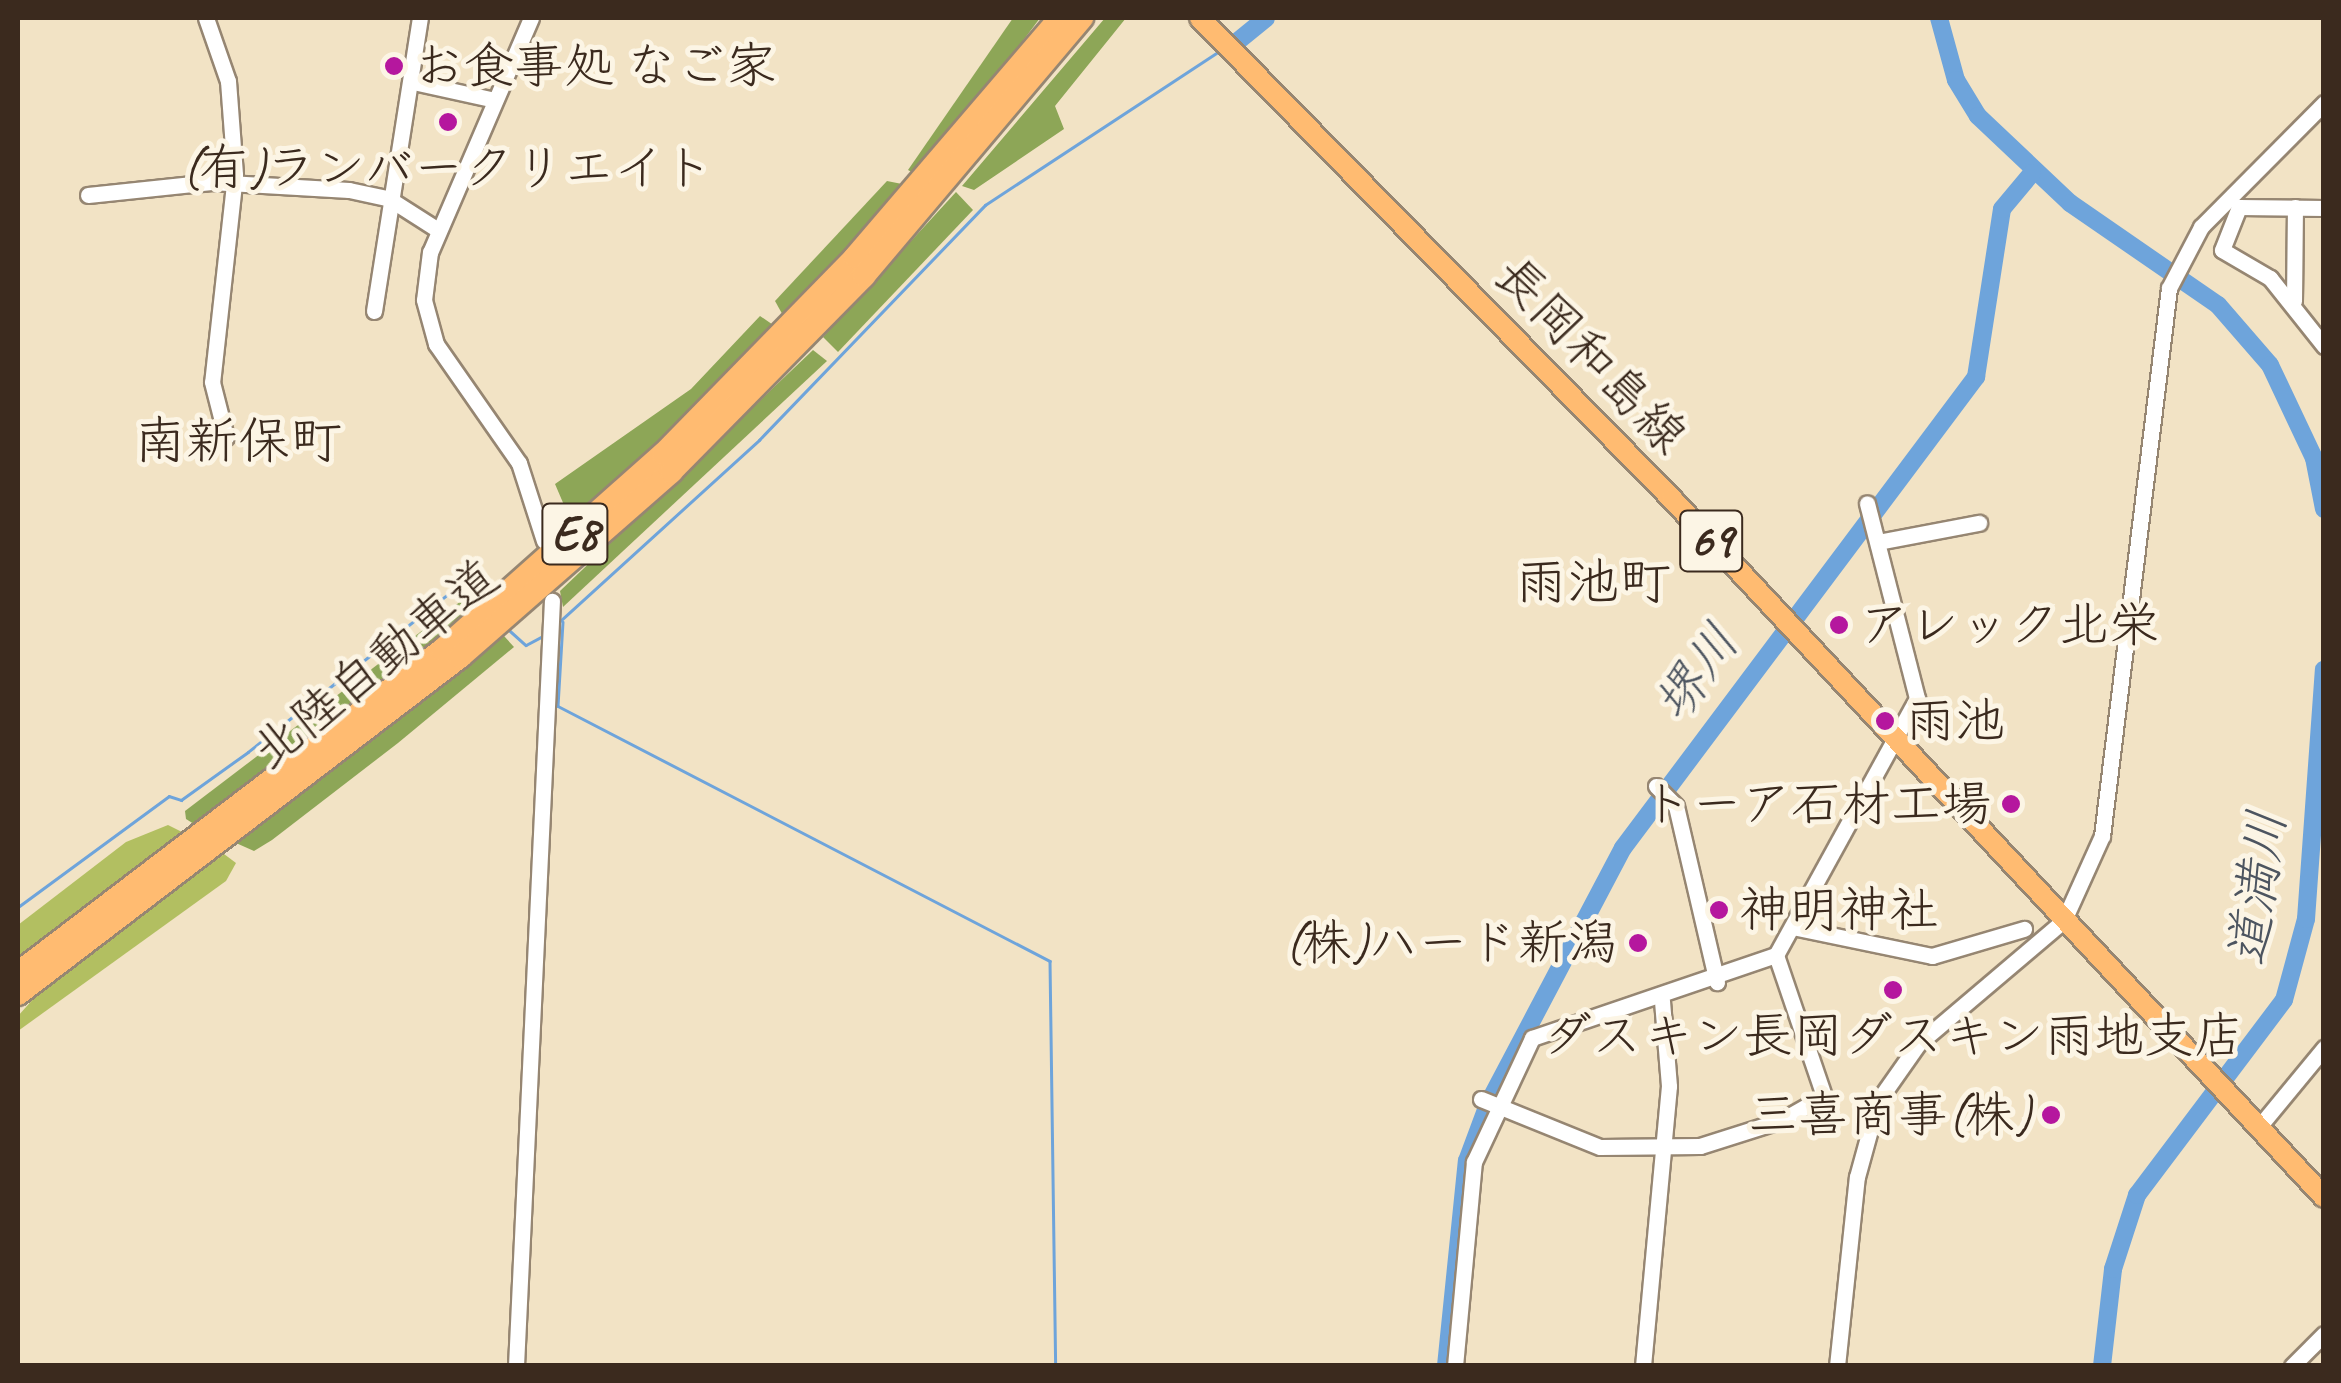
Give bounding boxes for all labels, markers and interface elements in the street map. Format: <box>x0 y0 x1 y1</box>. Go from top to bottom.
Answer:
place label: お食事処 なご家 <box>414 36 776 96</box>
marker: お食事処 なご家 <box>383 55 405 77</box>
marker: (有)ランバークリエイト <box>437 111 459 133</box>
place label: (有)ランバークリエイト <box>182 138 714 198</box>
street label: 長岡和島線 <box>1483 244 1699 466</box>
district label: 南新保町 <box>134 411 342 473</box>
road number: E8 <box>540 491 610 577</box>
road number: 69 <box>1678 498 1744 584</box>
street label: 北陸自動車道 <box>240 546 510 782</box>
district label: 雨池町 <box>1515 552 1671 614</box>
place label: アレック北栄 <box>1859 595 2159 655</box>
water label: 堺川 <box>1641 613 1753 733</box>
marker: アレック北栄 <box>1828 614 1850 636</box>
place label: 雨池 <box>1905 691 2005 751</box>
marker: 雨池 <box>1874 710 1896 732</box>
place label: トーア石材工場 <box>1641 774 1991 834</box>
marker: トーア石材工場 <box>2000 793 2022 815</box>
water label: 道満川 <box>2216 806 2300 970</box>
place label: 神明神社 <box>1739 880 1939 940</box>
marker: 神明神社 <box>1708 899 1730 921</box>
place label: (株)ハード新潟 <box>1285 913 1618 973</box>
marker: (株)ハード新潟 <box>1627 932 1649 954</box>
marker: ダスキン長岡ダスキン雨地支店 <box>1882 979 1904 1001</box>
place label: ダスキン長岡ダスキン雨地支店 <box>1543 1006 2243 1066</box>
place label: 三喜商事(株) <box>1748 1085 2031 1145</box>
marker: 三喜商事(株) <box>2040 1104 2062 1126</box>

